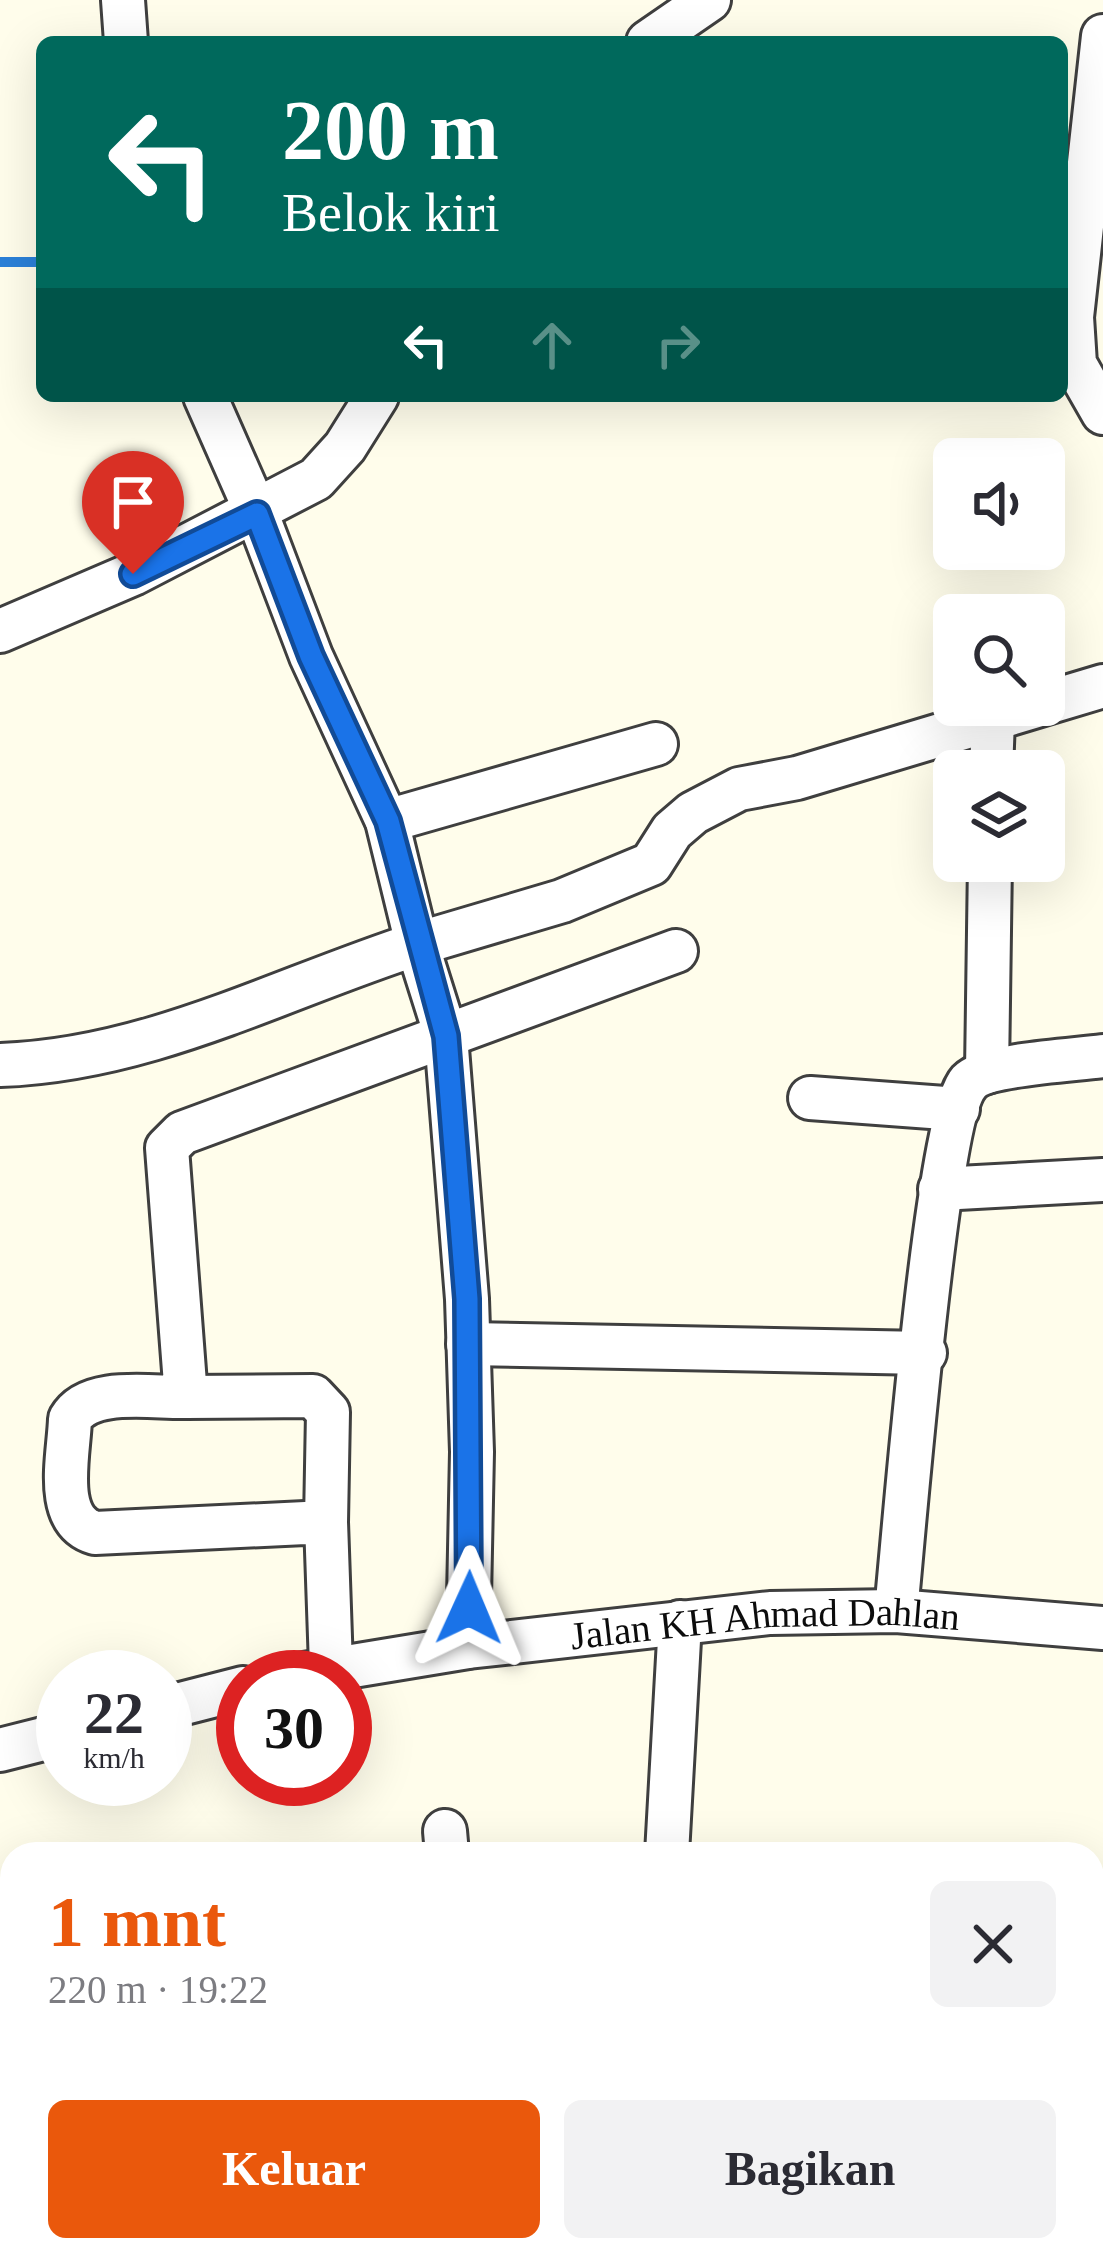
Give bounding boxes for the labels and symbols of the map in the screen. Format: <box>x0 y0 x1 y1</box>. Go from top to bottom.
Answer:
pin <box>82 451 184 574</box>
position arrow <box>406 1545 532 1671</box>
street label: Jalan KH Ahmad Dahlan <box>568 1590 962 1657</box>
speed limit sign: 30 <box>216 1650 372 1806</box>

